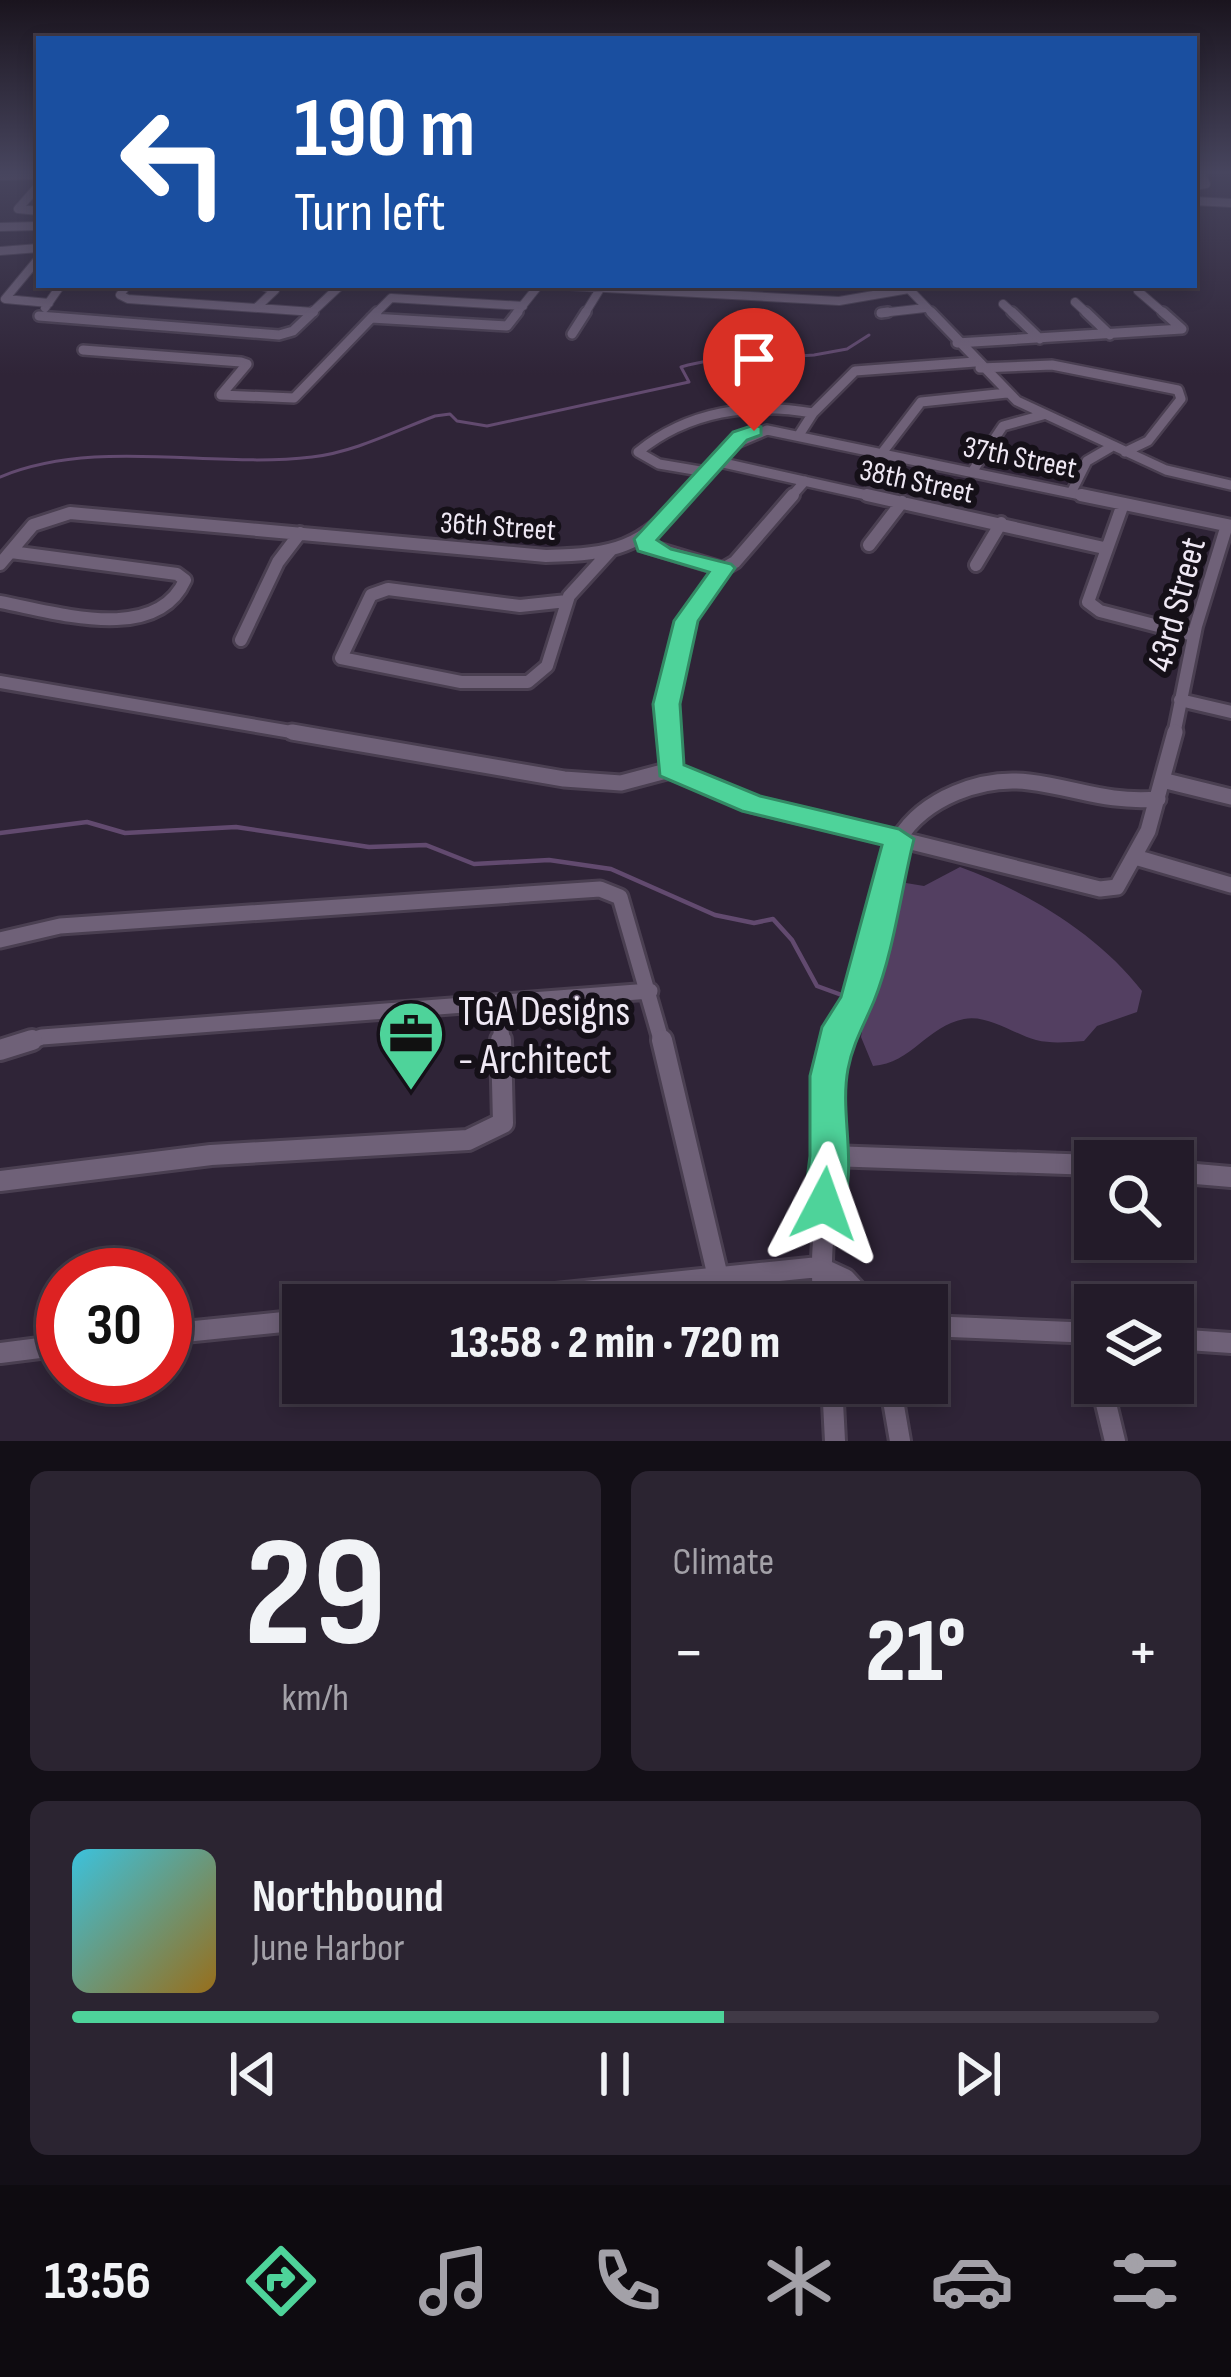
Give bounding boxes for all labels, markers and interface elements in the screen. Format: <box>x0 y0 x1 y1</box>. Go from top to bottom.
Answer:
text: 190 m <box>294 79 476 180</box>
icon: left <box>96 84 252 240</box>
text: Turn left <box>294 181 446 246</box>
pin <box>703 308 805 431</box>
icon: arrive <box>721 326 787 392</box>
street label: 37th Street <box>960 429 1080 487</box>
street label: 38th Street <box>856 452 977 512</box>
street label: 36th Street <box>439 505 557 549</box>
street label: 43rd Street <box>1139 533 1216 676</box>
place label: TGA Designs - Architect <box>458 987 630 1086</box>
office icon: TGA Designs - Architect <box>376 999 446 1093</box>
map controls <box>1074 1140 1194 1404</box>
button: search <box>1074 1140 1194 1260</box>
position arrow <box>761 1141 887 1267</box>
speed limit sign: 30 <box>36 1248 192 1404</box>
button: layers <box>1074 1284 1194 1404</box>
text: 13:58 · 2 min · 720 m <box>450 1316 780 1371</box>
text: 29 <box>244 1503 386 1690</box>
text: Climate <box>673 1539 774 1586</box>
text: 21° <box>866 1599 966 1707</box>
text: − <box>673 1614 705 1693</box>
text: + <box>1127 1614 1159 1693</box>
text: km/h <box>282 1675 349 1722</box>
text: Northbound <box>252 1870 444 1925</box>
text: June Harbor <box>252 1925 404 1972</box>
icon: previous <box>220 2041 286 2107</box>
icon: pause <box>582 2041 648 2107</box>
icon: next <box>945 2041 1011 2107</box>
icon: directions <box>239 2239 323 2323</box>
icon: music <box>412 2239 496 2323</box>
icon: phone <box>585 2239 669 2323</box>
icon: climate <box>757 2239 841 2323</box>
icon: car <box>930 2239 1014 2323</box>
icon: filters <box>1103 2239 1187 2323</box>
text: 13:56 <box>44 2249 151 2314</box>

